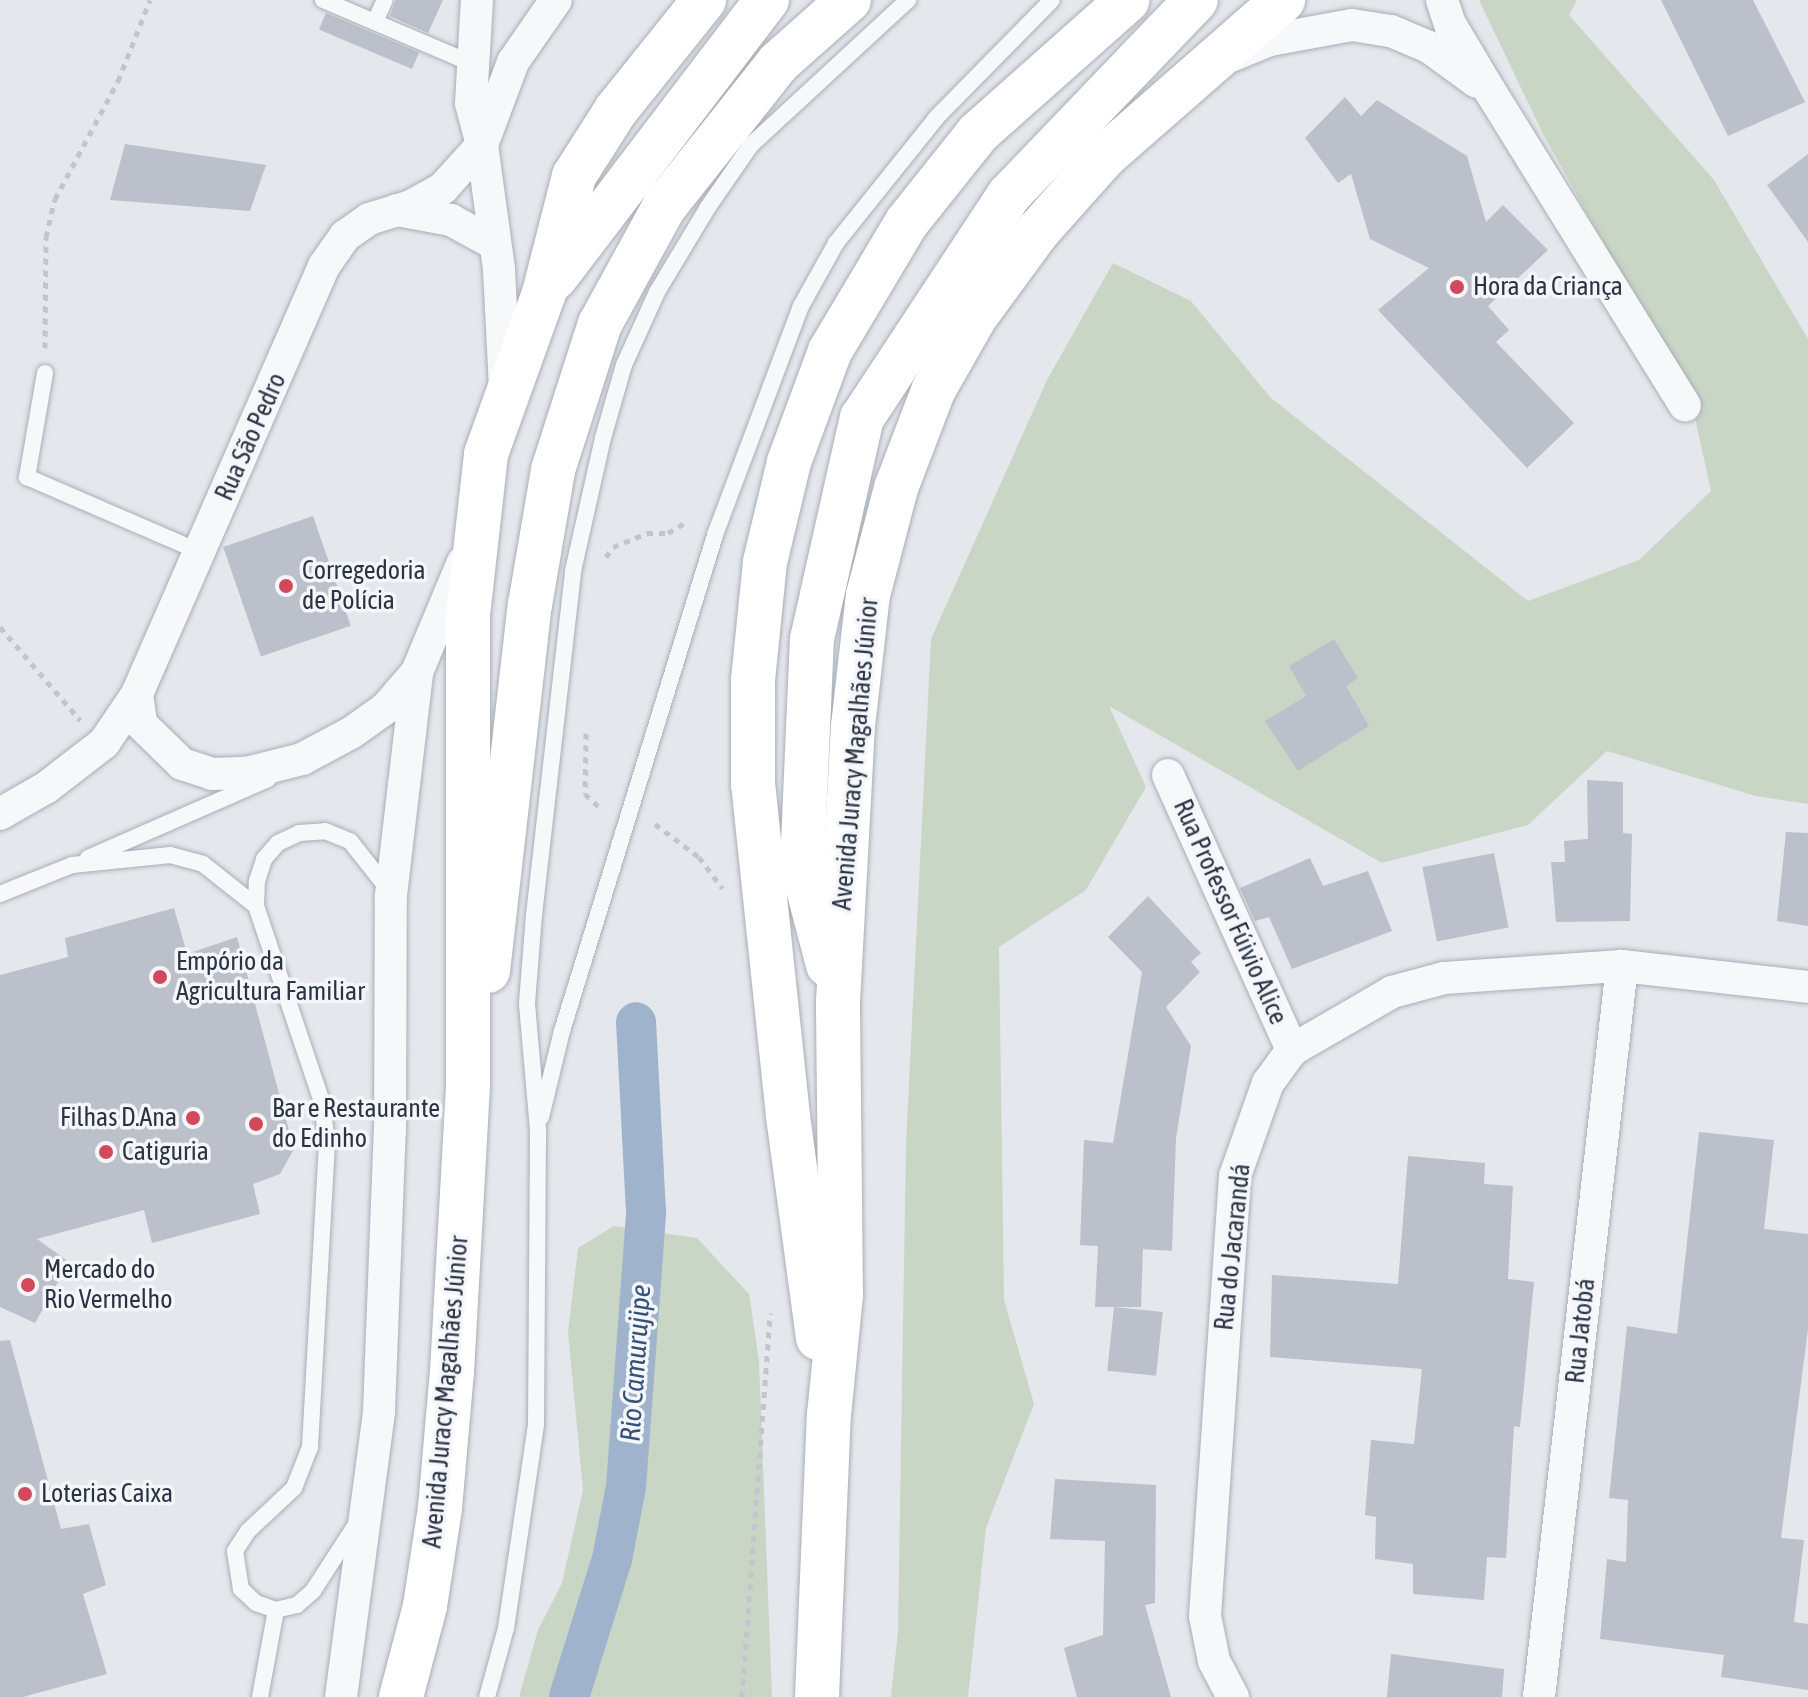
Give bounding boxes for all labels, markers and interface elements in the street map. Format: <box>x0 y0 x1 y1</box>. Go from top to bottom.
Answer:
place label: Hora da Criança <box>1473 271 1623 303</box>
marker: Hora da Criança <box>1448 278 1466 296</box>
street label: Rua São Pedro <box>209 368 293 506</box>
place label: Corregedoria de Polícia <box>302 555 426 616</box>
marker: Corregedoria de Polícia <box>277 577 295 595</box>
street label: Avenida Juracy Magalhães Júnior <box>827 597 885 911</box>
street label: Rua Professor Fúivio Alice <box>1166 795 1294 1029</box>
place label: Empório da Agricultura Familiar <box>176 946 365 1008</box>
marker: Empório da Agricultura Familiar <box>151 968 169 986</box>
place label: Bar e Restaurante do Edinho <box>272 1093 440 1154</box>
place label: Filhas D.Ana <box>60 1102 177 1134</box>
marker: Filhas D.Ana <box>184 1109 202 1127</box>
marker: Bar e Restaurante do Edinho <box>247 1115 265 1133</box>
place label: Catiguria <box>122 1136 209 1168</box>
marker: Catiguria <box>97 1143 115 1161</box>
street label: Rua do Jacarandá <box>1209 1162 1257 1332</box>
street label: Avenida Juracy Magalhães Júnior <box>417 1235 475 1549</box>
place label: Mercado do Rio Vermelho <box>44 1254 172 1316</box>
marker: Mercado do Rio Vermelho <box>19 1276 37 1294</box>
street label: Rua Jatobá <box>1560 1277 1602 1385</box>
water label: Rio Camurujipe <box>613 1283 657 1443</box>
place label: Loterias Caixa <box>41 1478 173 1510</box>
marker: Loterias Caixa <box>16 1485 34 1503</box>

